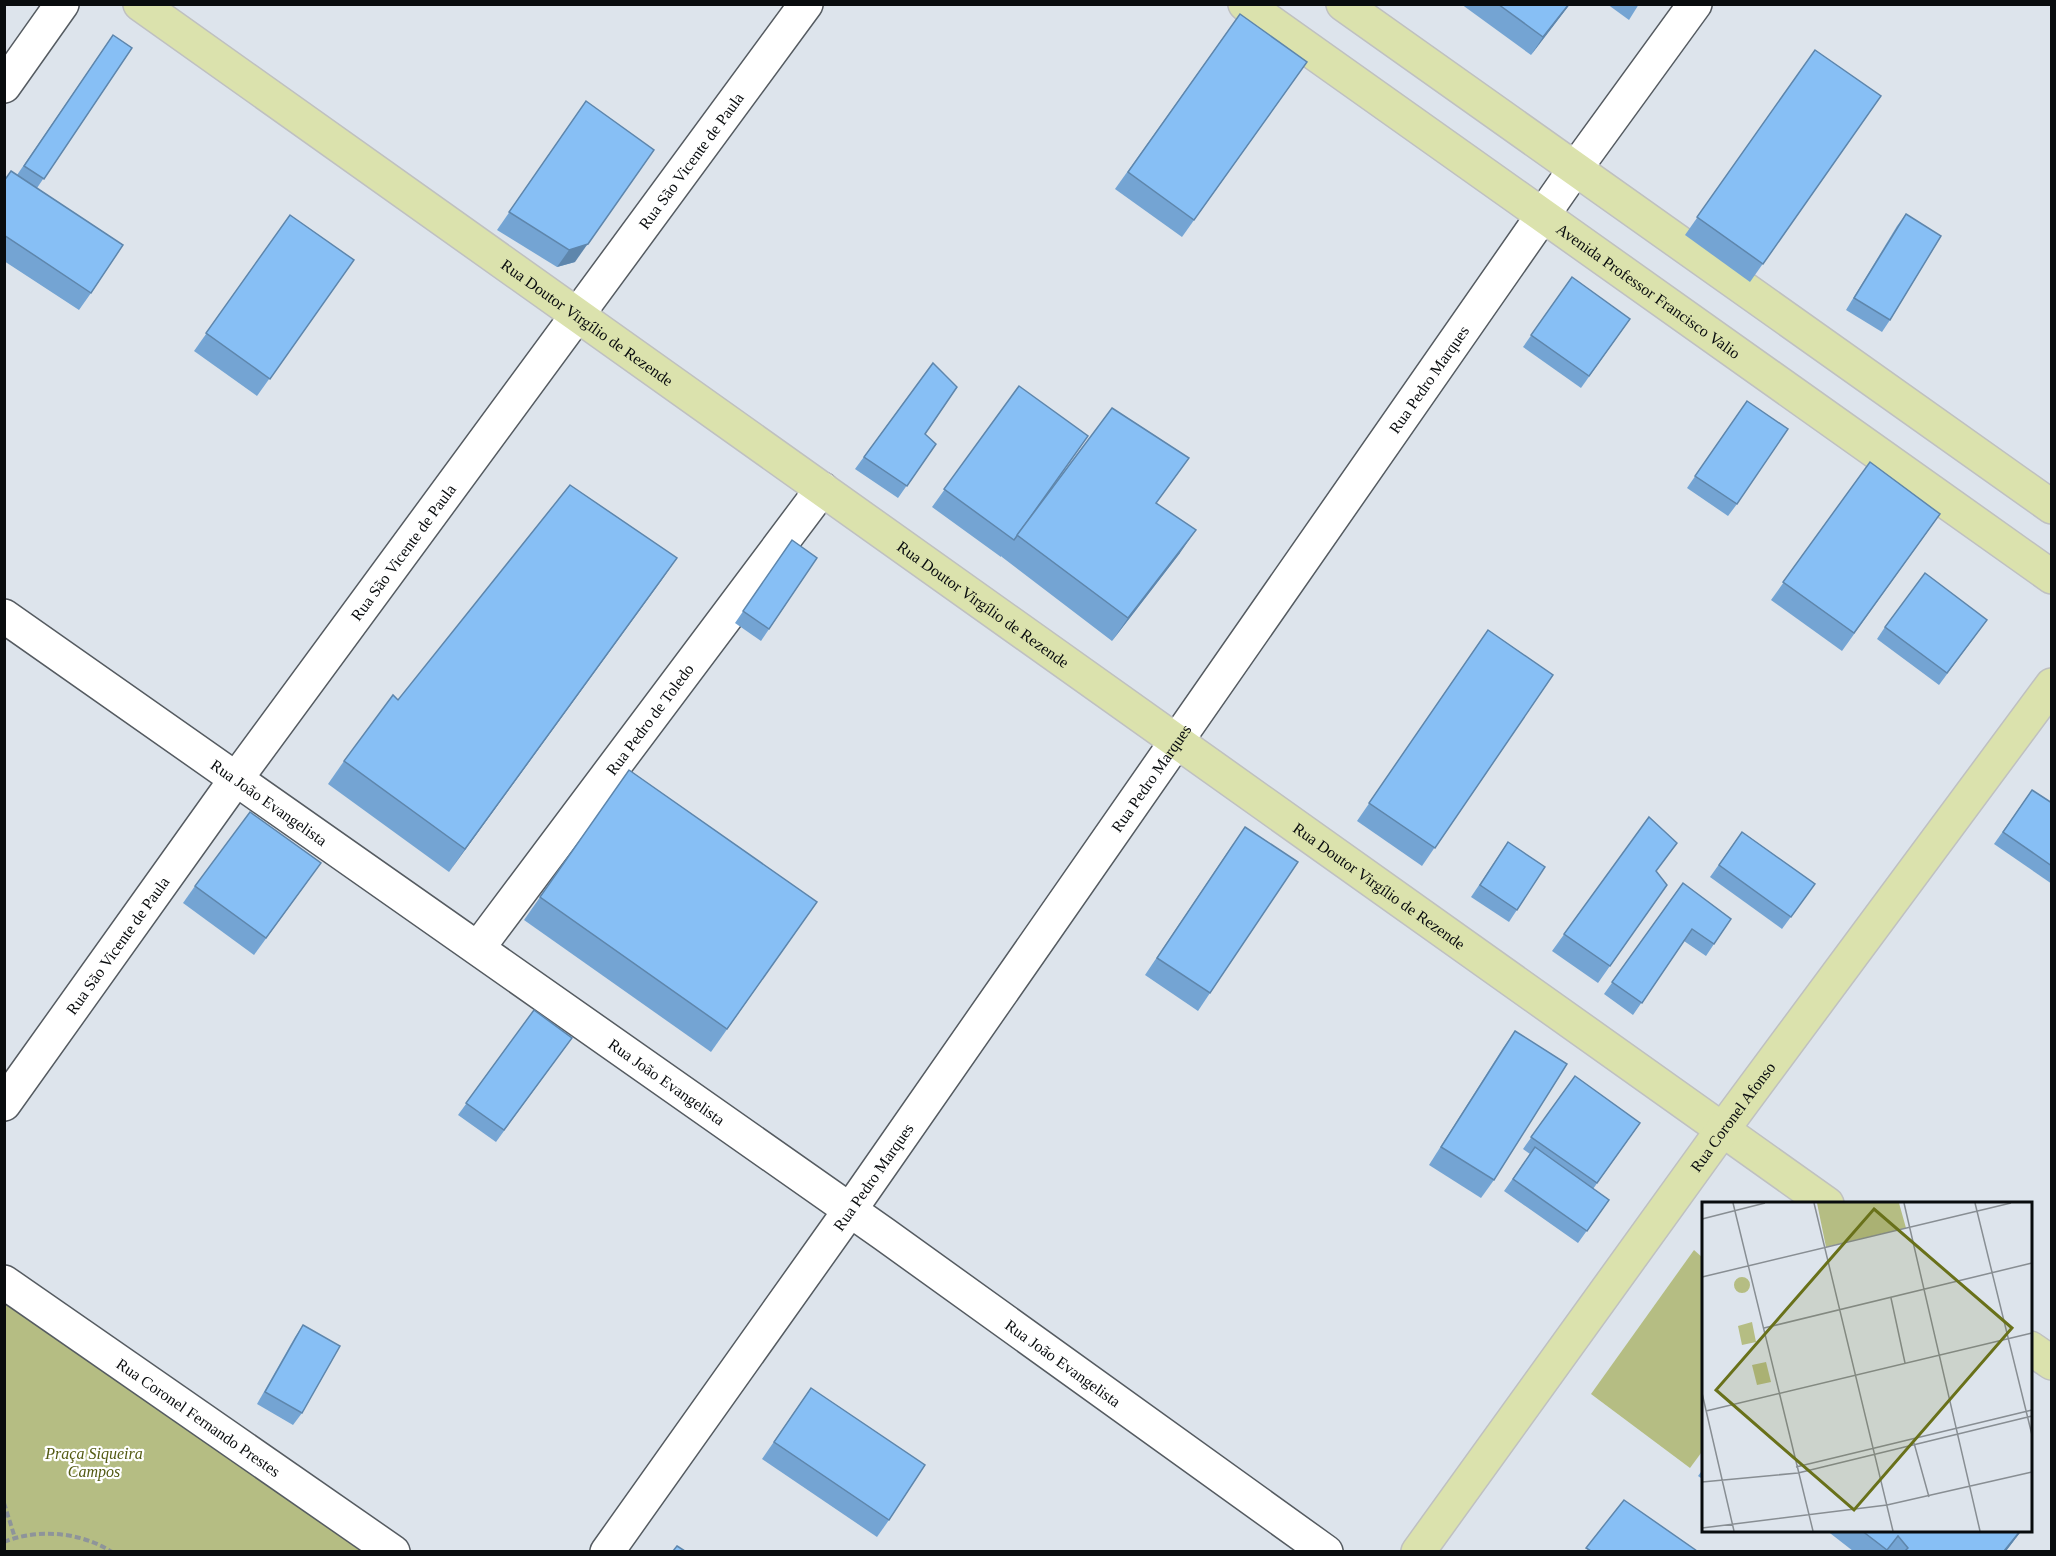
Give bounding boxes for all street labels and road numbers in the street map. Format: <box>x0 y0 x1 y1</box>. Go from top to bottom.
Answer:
street label: Rua São Vicente de Paula <box>636 89 747 232</box>
street label: Avenida Professor Francisco Valio <box>1553 220 1743 362</box>
street label: Rua Doutor Virgílio de Rezende <box>498 256 676 389</box>
street label: Rua Pedro Marques <box>1386 322 1472 436</box>
street label: Rua São Vicente de Paula <box>348 481 459 624</box>
street label: Rua Doutor Virgílio de Rezende <box>894 538 1072 671</box>
street label: Rua Pedro de Toledo <box>603 661 697 778</box>
street label: Rua Pedro Marques <box>1108 721 1195 835</box>
street label: Rua João Evangelista <box>208 756 330 849</box>
street label: Rua Doutor Virgílio de Rezende <box>1290 819 1468 953</box>
street label: Rua São Vicente de Paula <box>63 873 173 1018</box>
street label: Rua João Evangelista <box>605 1035 728 1128</box>
street label: Rua Coronel Afonso <box>1687 1059 1779 1175</box>
street label: Rua Pedro Marques <box>830 1120 917 1234</box>
street label: Rua João Evangelista <box>1002 1316 1124 1410</box>
street label: Rua Coronel Fernando Prestes <box>113 1355 283 1480</box>

